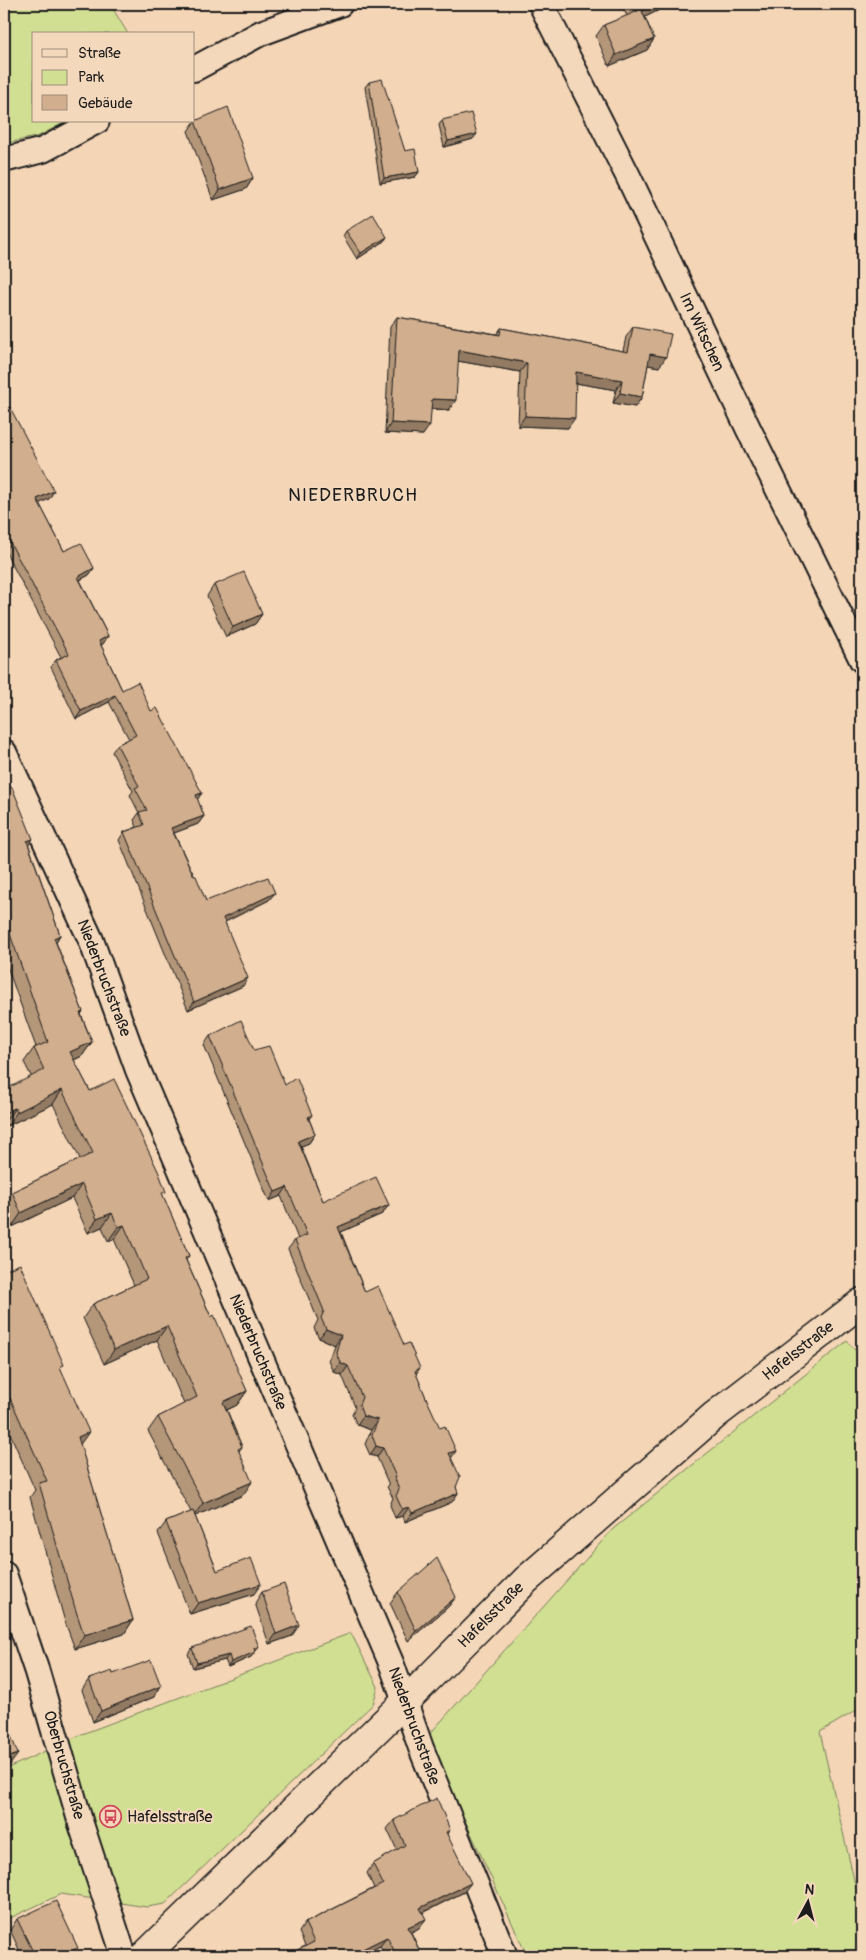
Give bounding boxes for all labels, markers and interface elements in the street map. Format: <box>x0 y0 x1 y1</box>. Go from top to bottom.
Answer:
legend <box>32 32 195 122</box>
text: Straße <box>78 44 121 63</box>
text: Park <box>78 68 105 87</box>
text: Gebäude <box>78 94 133 113</box>
street label: Im Witschen <box>675 289 729 375</box>
district label: NIEDERBRUCH <box>288 483 418 507</box>
street label: Niederbruchstraße <box>72 917 136 1039</box>
street label: Niederbruchstraße <box>225 1291 291 1413</box>
street label: Hafelsstraße <box>758 1317 838 1385</box>
street label: Hafelsstraße <box>454 1578 528 1652</box>
street label: Niederbruchstraße <box>383 1664 445 1788</box>
street label: Oberbruchstraße <box>39 1708 89 1822</box>
bus stop icon: Hafelsstraße <box>99 1805 123 1829</box>
place label: Hafelsstraße <box>127 1807 212 1827</box>
north arrow <box>784 1878 834 1928</box>
text: N <box>804 1881 815 1899</box>

